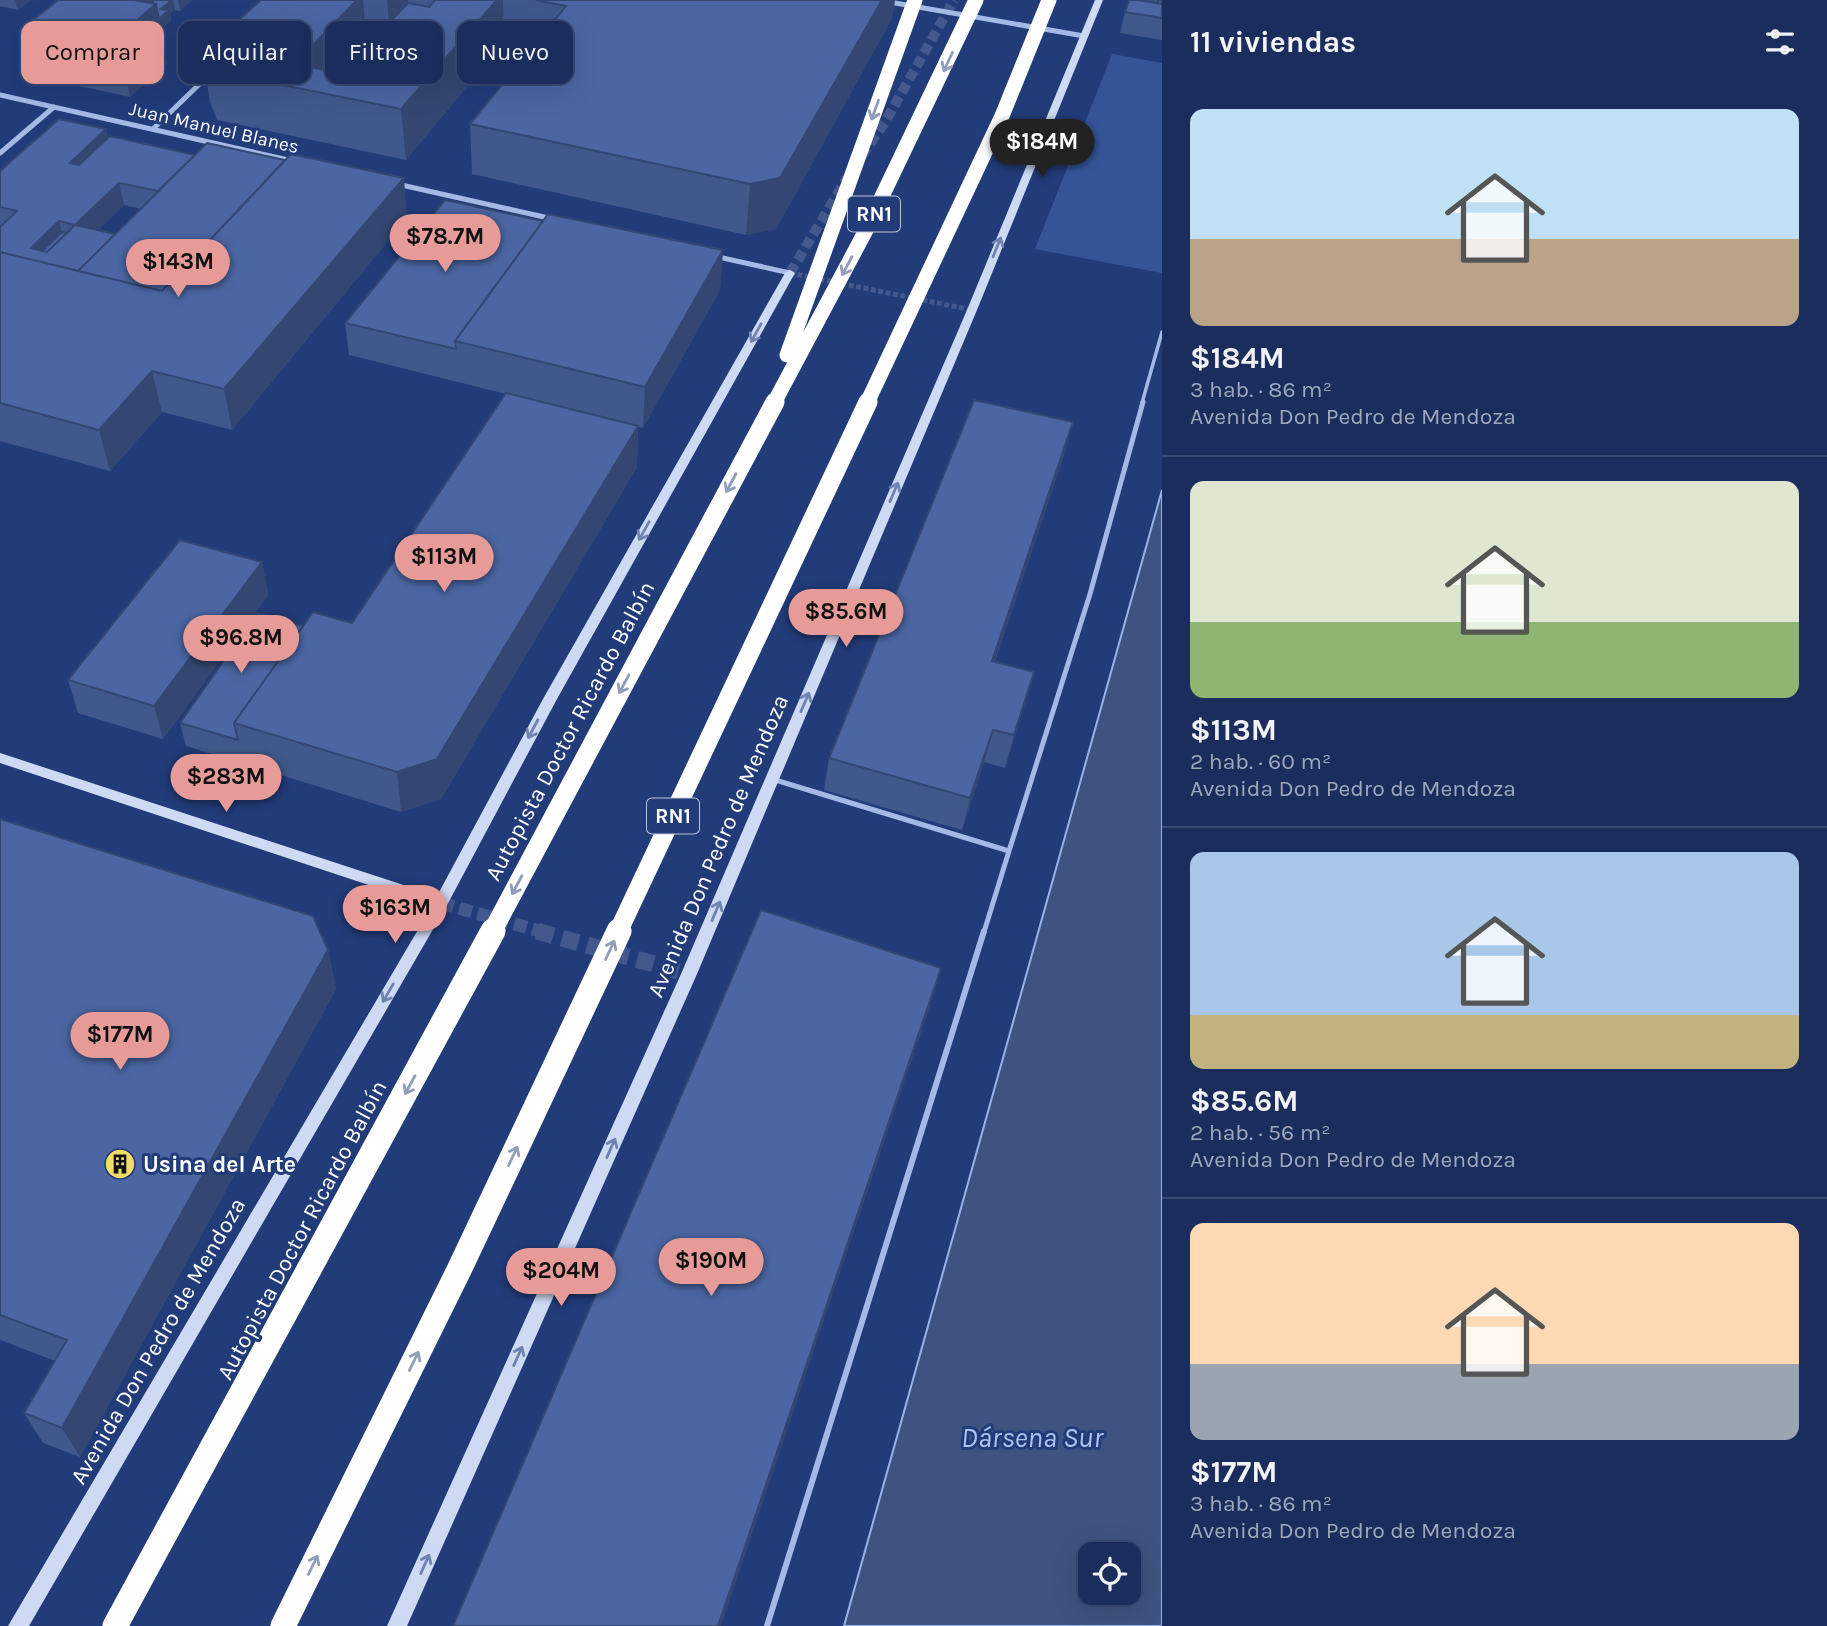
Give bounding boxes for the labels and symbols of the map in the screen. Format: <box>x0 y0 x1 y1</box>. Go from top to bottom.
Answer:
one-way arrow <box>941 51 954 72</box>
street label: Juan Manuel Blanes <box>127 98 301 158</box>
one-way arrow <box>868 98 880 120</box>
pin: $184M <box>993 120 1091 179</box>
road number: RN1 <box>848 196 900 232</box>
pin: $78.7M <box>388 215 502 274</box>
one-way arrow <box>992 237 1005 258</box>
pin: $143M <box>129 240 227 299</box>
one-way arrow <box>840 255 853 276</box>
one-way arrow <box>749 322 763 342</box>
one-way arrow <box>724 472 737 493</box>
one-way arrow <box>888 482 901 503</box>
one-way arrow <box>637 520 650 541</box>
pin: $113M <box>395 534 493 594</box>
street label: Autopista Doctor Ricardo Balbín <box>479 577 661 885</box>
pin: $85.6M <box>789 590 903 649</box>
pin: $96.8M <box>184 616 298 675</box>
one-way arrow <box>617 673 630 694</box>
street label: Avenida Don Pedro de Mendoza <box>642 691 794 1001</box>
one-way arrow <box>799 691 812 713</box>
one-way arrow <box>526 719 540 739</box>
pin: $283M <box>177 754 275 814</box>
road number: RN1 <box>647 798 699 834</box>
one-way arrow <box>510 874 524 894</box>
pin: $163M <box>346 886 444 945</box>
one-way arrow <box>710 901 723 922</box>
one-way arrow <box>604 940 617 961</box>
one-way arrow <box>381 982 394 1003</box>
pin: $177M <box>71 1012 169 1072</box>
one-way arrow <box>403 1075 417 1095</box>
street label: Autopista Doctor Ricardo Balbín <box>211 1076 393 1384</box>
one-way arrow <box>605 1138 618 1160</box>
one-way arrow <box>507 1146 520 1167</box>
building icon: Usina del Arte <box>103 1147 137 1181</box>
place label: Usina del Arte <box>143 1151 296 1178</box>
street label: Avenida Don Pedro de Mendoza <box>65 1193 251 1489</box>
pin: $190M <box>662 1238 760 1298</box>
pin: $204M <box>512 1248 610 1308</box>
one-way arrow <box>512 1346 525 1367</box>
one-way arrow <box>408 1351 422 1372</box>
water label: Dársena Sur <box>961 1421 1104 1454</box>
one-way arrow <box>419 1554 432 1575</box>
one-way arrow <box>307 1555 321 1576</box>

